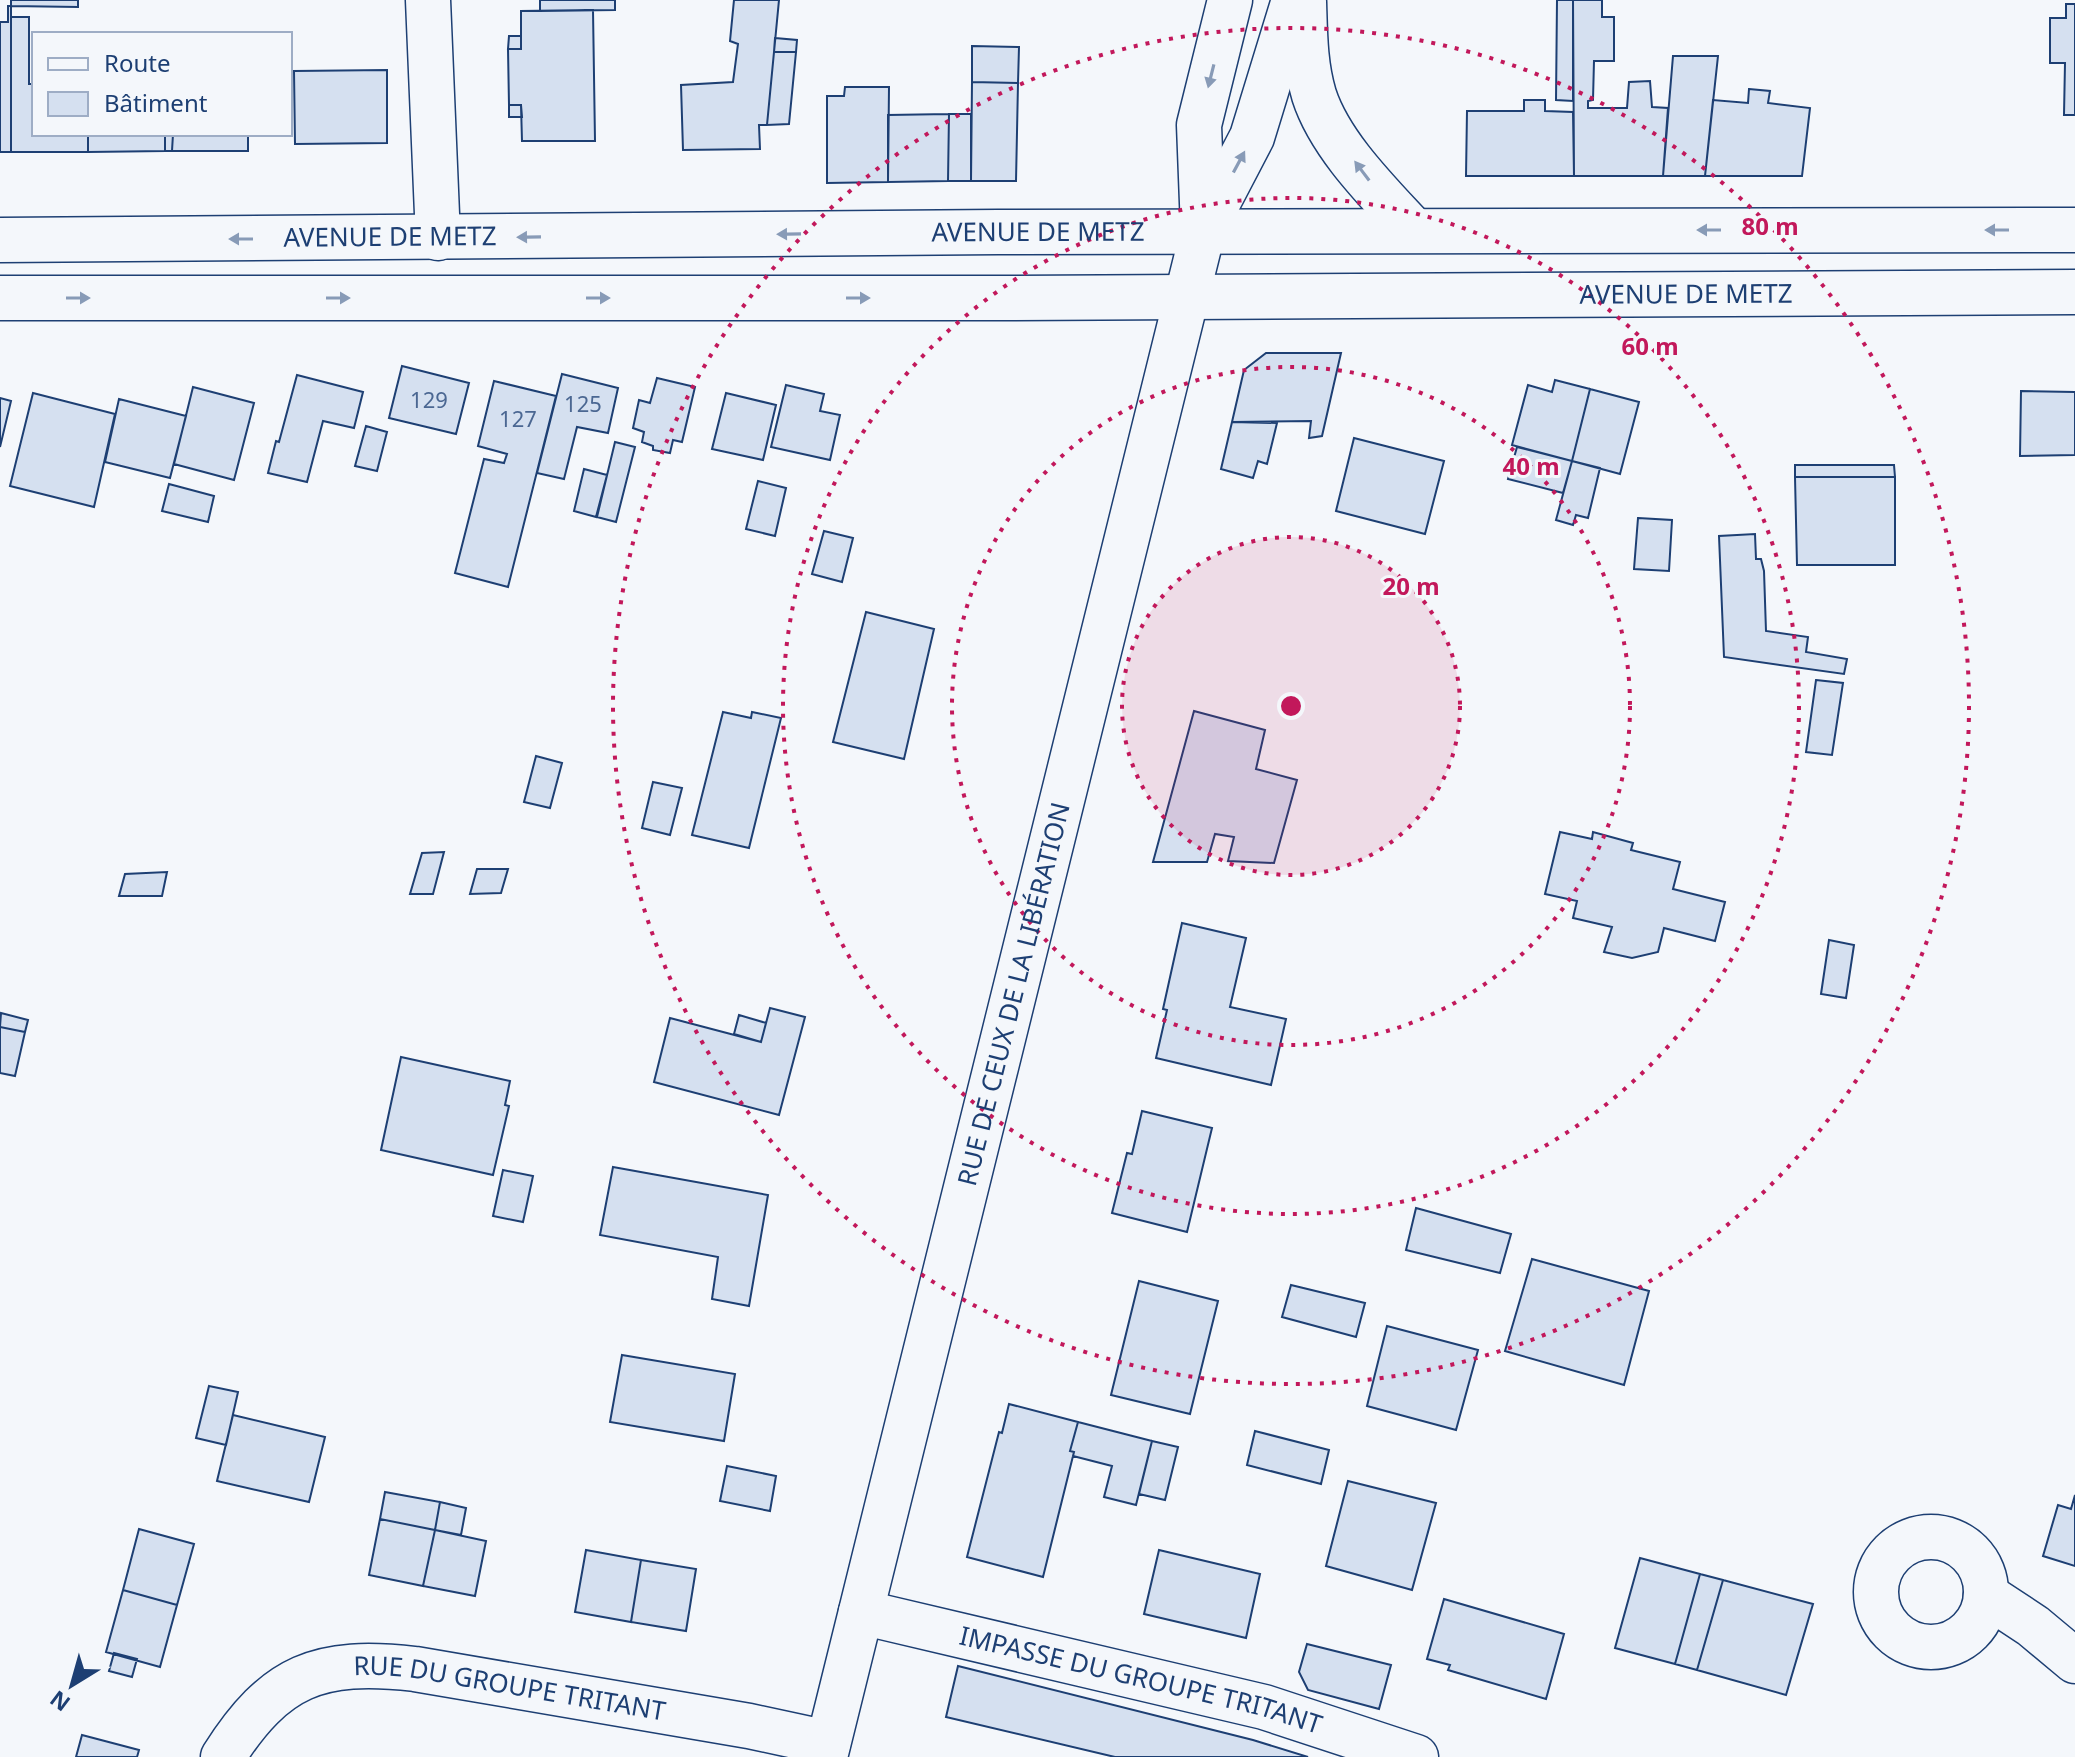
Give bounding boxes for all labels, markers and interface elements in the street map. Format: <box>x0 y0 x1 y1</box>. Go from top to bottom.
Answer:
legend <box>32 32 292 136</box>
text: Route <box>104 46 170 79</box>
one-way arrow <box>1205 63 1217 88</box>
text: Bâtiment <box>104 86 208 119</box>
one-way arrow <box>1232 151 1245 174</box>
one-way arrow <box>1354 161 1370 181</box>
text: 80 m <box>1741 209 1799 242</box>
street label: AVENUE DE METZ <box>931 213 1145 250</box>
street label: AVENUE DE METZ <box>283 217 497 255</box>
one-way arrow <box>1696 224 1721 236</box>
one-way arrow <box>1984 224 2009 236</box>
one-way arrow <box>776 228 801 240</box>
one-way arrow <box>516 231 541 243</box>
one-way arrow <box>228 233 253 245</box>
street label: AVENUE DE METZ <box>1579 275 1793 312</box>
one-way arrow <box>66 292 91 304</box>
one-way arrow <box>326 292 351 304</box>
one-way arrow <box>586 292 611 304</box>
one-way arrow <box>846 292 871 304</box>
text: 60 m <box>1621 329 1679 362</box>
house number: 129 <box>410 384 448 414</box>
house number: 125 <box>564 388 602 418</box>
house number: 127 <box>499 403 537 433</box>
text: 40 m <box>1502 449 1560 482</box>
text: 20 m <box>1382 569 1440 602</box>
centre of rings <box>1277 692 1305 720</box>
street label: RUE DE CEUX DE LA LIBÉRATION <box>948 798 1078 1189</box>
street label: IMPASSE DU GROUPE TRITANT <box>956 1617 1328 1742</box>
north arrow <box>32 1645 112 1725</box>
street label: RUE DU GROUPE TRITANT <box>353 1647 669 1729</box>
text: N <box>43 1684 76 1719</box>

